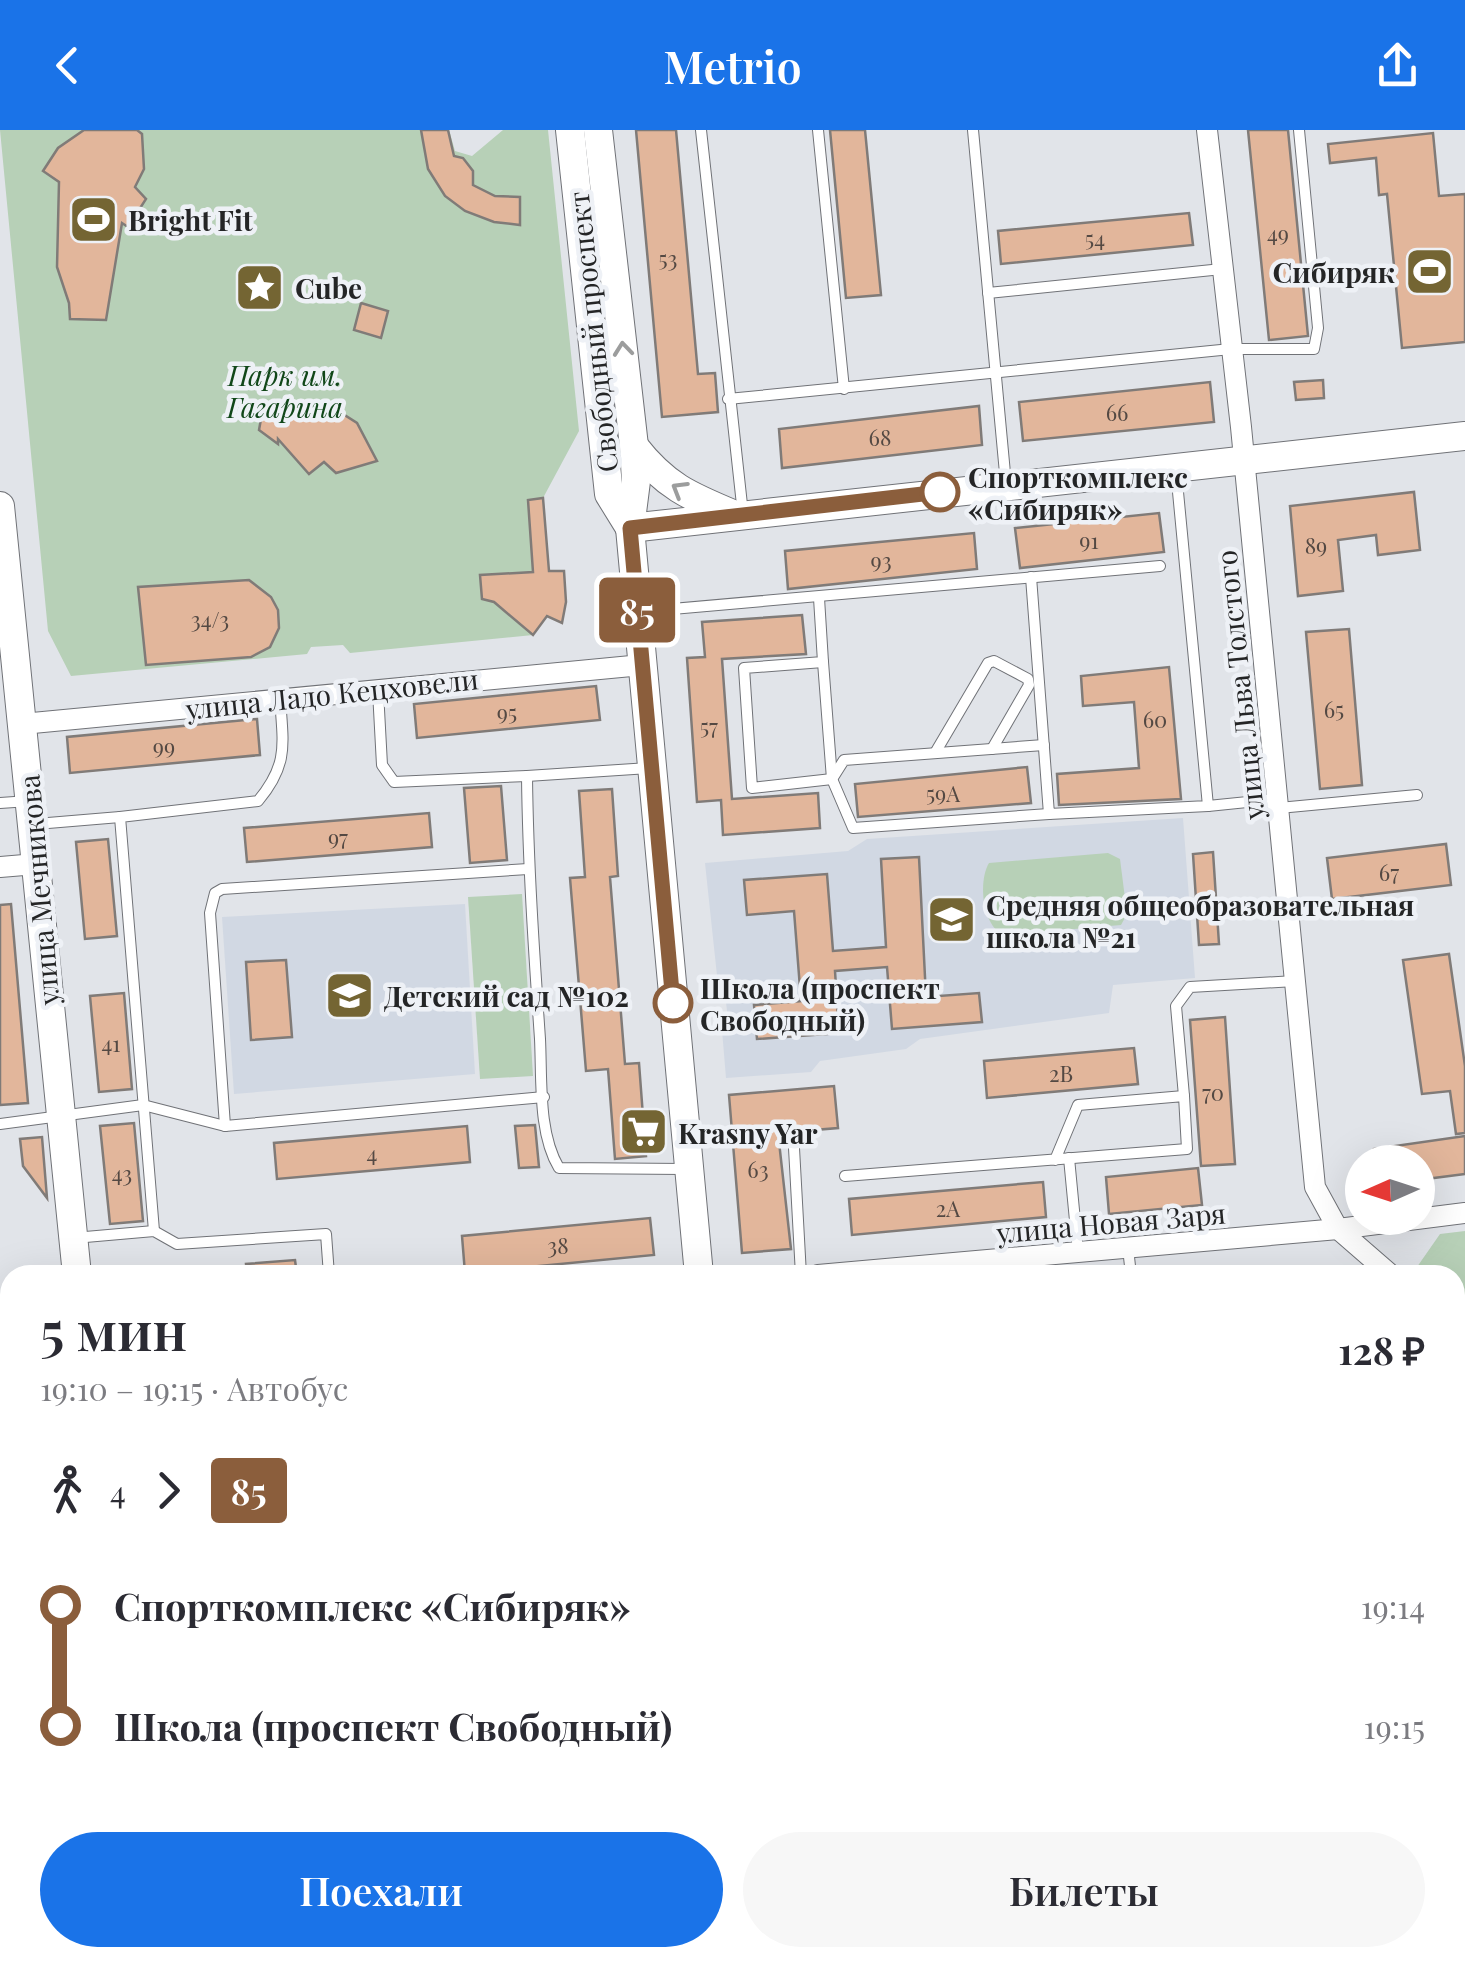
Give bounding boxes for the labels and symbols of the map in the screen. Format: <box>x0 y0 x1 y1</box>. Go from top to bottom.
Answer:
street label: Свободный проспект <box>559 190 625 474</box>
sports icon: Bright Fit <box>67 193 119 245</box>
place label: Bright Fit <box>128 201 253 238</box>
house number: 49 <box>1267 218 1289 248</box>
house number: 54 <box>1085 223 1105 253</box>
house number: 53 <box>658 243 678 273</box>
sports icon: Сибиряк <box>1404 245 1456 297</box>
place label: Сибиряк <box>1272 253 1395 290</box>
place icon: Cube <box>234 261 286 313</box>
place label: Cube <box>295 269 362 306</box>
one-way arrow <box>613 341 634 357</box>
park label: Парк им. Гагарина <box>226 356 343 425</box>
house number: 66 <box>1106 397 1128 427</box>
house number: 68 <box>869 422 891 452</box>
place label: Спорткомплекс «Сибиряк» <box>968 458 1188 527</box>
marker: Спорткомплекс «Сибиряк» <box>921 473 959 511</box>
one-way arrow <box>672 482 690 501</box>
house number: 91 <box>1079 525 1099 555</box>
house number: 89 <box>1305 530 1327 560</box>
house number: 93 <box>870 545 892 575</box>
street label: улица Льва Толстого <box>1206 548 1272 823</box>
line badge: 85 <box>592 578 682 642</box>
house number: 34/3 <box>191 604 229 634</box>
street label: улица Ладо Кецховели <box>183 659 480 727</box>
house number: 65 <box>1324 694 1344 724</box>
house number: 95 <box>497 697 517 727</box>
house number: 60 <box>1143 704 1167 734</box>
house number: 57 <box>700 711 718 741</box>
house number: 99 <box>153 731 175 761</box>
street label: улица Мечникова <box>9 773 67 1008</box>
house number: 59А <box>926 778 960 808</box>
house number: 97 <box>328 822 348 852</box>
house number: 67 <box>1379 857 1399 887</box>
place label: Средняя общеобразовательная школа №21 <box>986 886 1414 955</box>
school or university icon: Средняя общеобразовательная школа №21 <box>925 894 977 946</box>
school or university icon: Детский сад №102 <box>323 969 375 1021</box>
place label: Школа (проспект Свободный) <box>700 969 940 1038</box>
place label: Детский сад №102 <box>384 977 629 1014</box>
marker: Школа (проспект Свободный) <box>654 984 692 1022</box>
house number: 41 <box>101 1028 121 1058</box>
house number: 2В <box>1049 1058 1073 1088</box>
house number: 70 <box>1202 1077 1224 1107</box>
supermarket icon: Krasny Yar <box>617 1106 669 1158</box>
place label: Krasny Yar <box>678 1114 818 1151</box>
house number: 4 <box>367 1138 378 1168</box>
north arrow <box>1345 1145 1435 1235</box>
house number: 63 <box>747 1154 769 1184</box>
house number: 43 <box>112 1158 132 1188</box>
house number: 2А <box>936 1193 960 1223</box>
street label: улица Новая Заря <box>994 1194 1227 1251</box>
house number: 38 <box>547 1230 569 1260</box>

